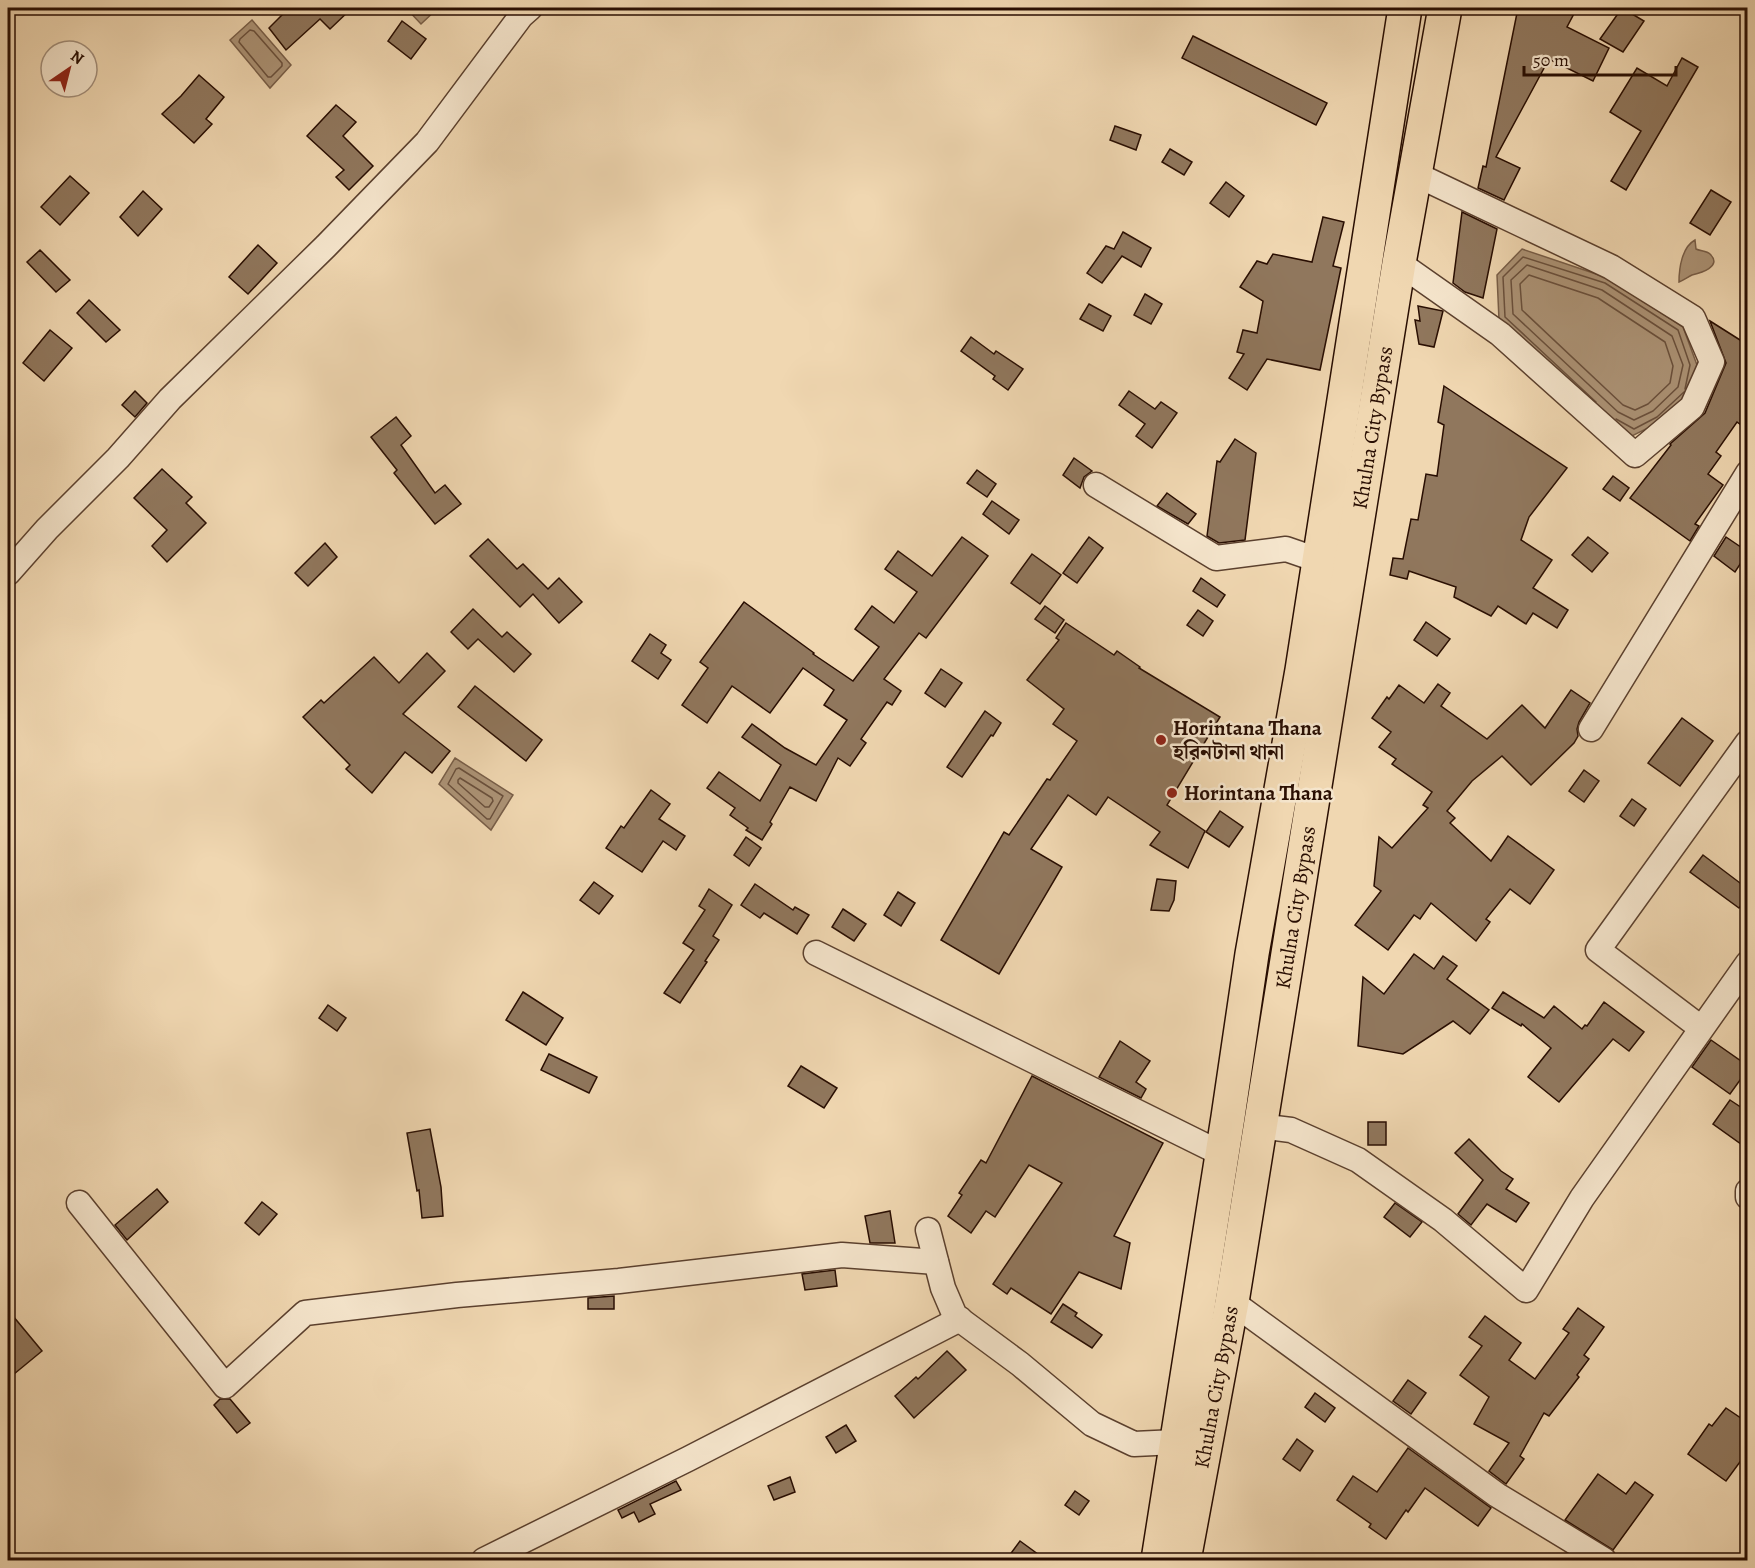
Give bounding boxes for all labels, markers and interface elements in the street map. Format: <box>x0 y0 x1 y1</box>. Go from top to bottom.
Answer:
north arrow <box>39 39 99 99</box>
scale bar <box>1524 39 1676 77</box>
text: N <box>66 45 88 70</box>
text: 50 m <box>1533 48 1569 72</box>
street label: Khulna City Bypass <box>1346 344 1399 511</box>
place label: Horintana Thana হরিনটানা থানা <box>1172 714 1323 766</box>
marker: Horintana Thana হরিনটানা থানা <box>1154 733 1168 747</box>
place label: Horintana Thana <box>1184 779 1334 807</box>
marker: Horintana Thana <box>1165 786 1179 800</box>
street label: Khulna City Bypass <box>1268 824 1322 991</box>
street label: Khulna City Bypass <box>1187 1303 1245 1471</box>

